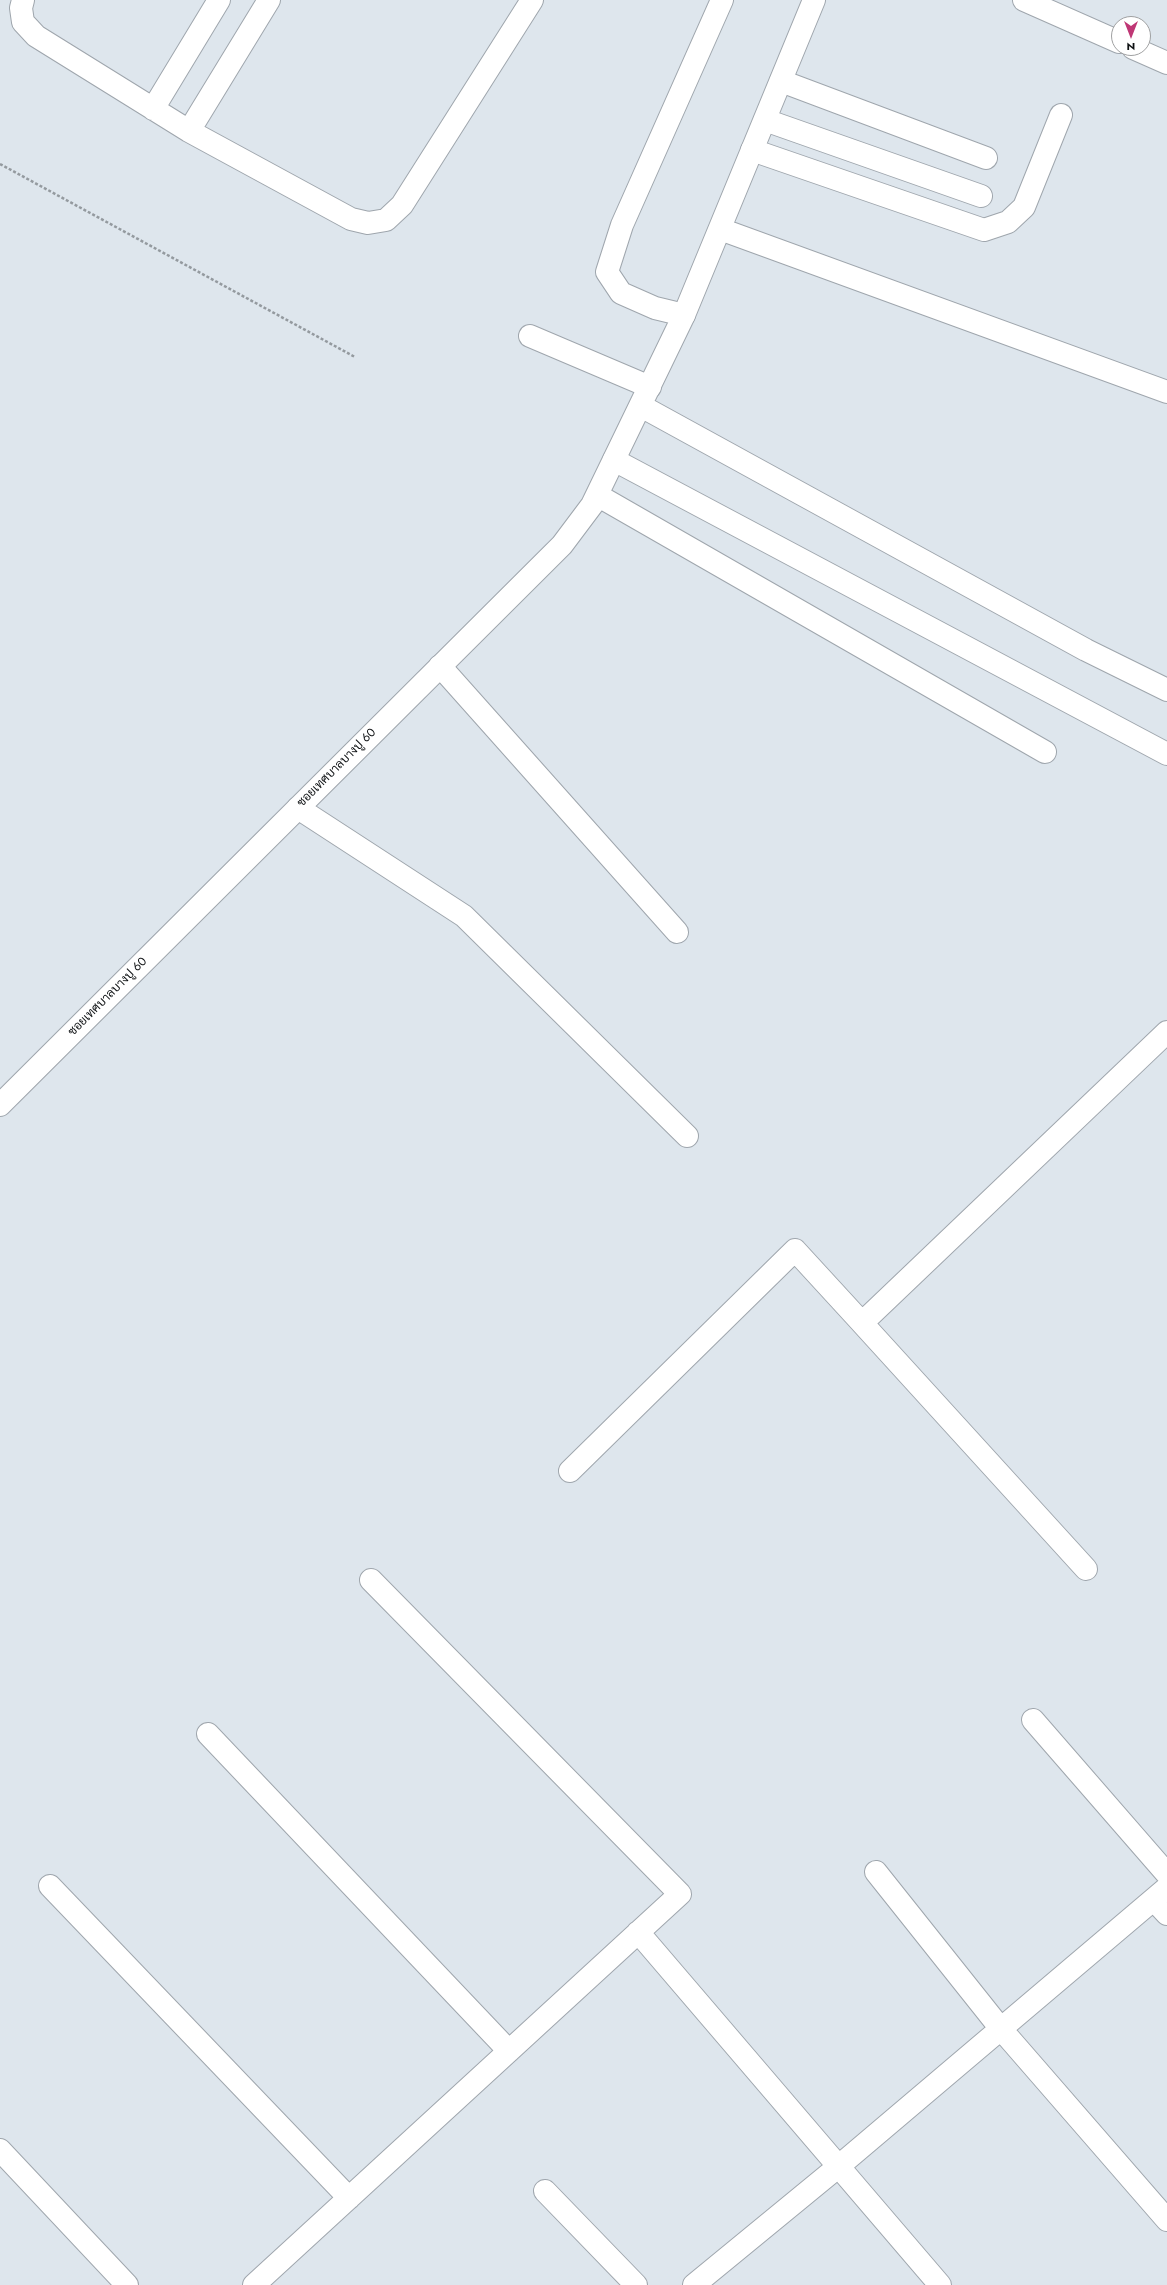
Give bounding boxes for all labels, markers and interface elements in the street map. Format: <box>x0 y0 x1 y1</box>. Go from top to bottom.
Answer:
north arrow <box>1111 16 1151 56</box>
text: N <box>1127 39 1135 55</box>
street label: ซอยเทศบาลบางปู 60 <box>295 726 379 810</box>
street label: ซอยเทศบาลบางปู 60 <box>66 955 150 1039</box>

